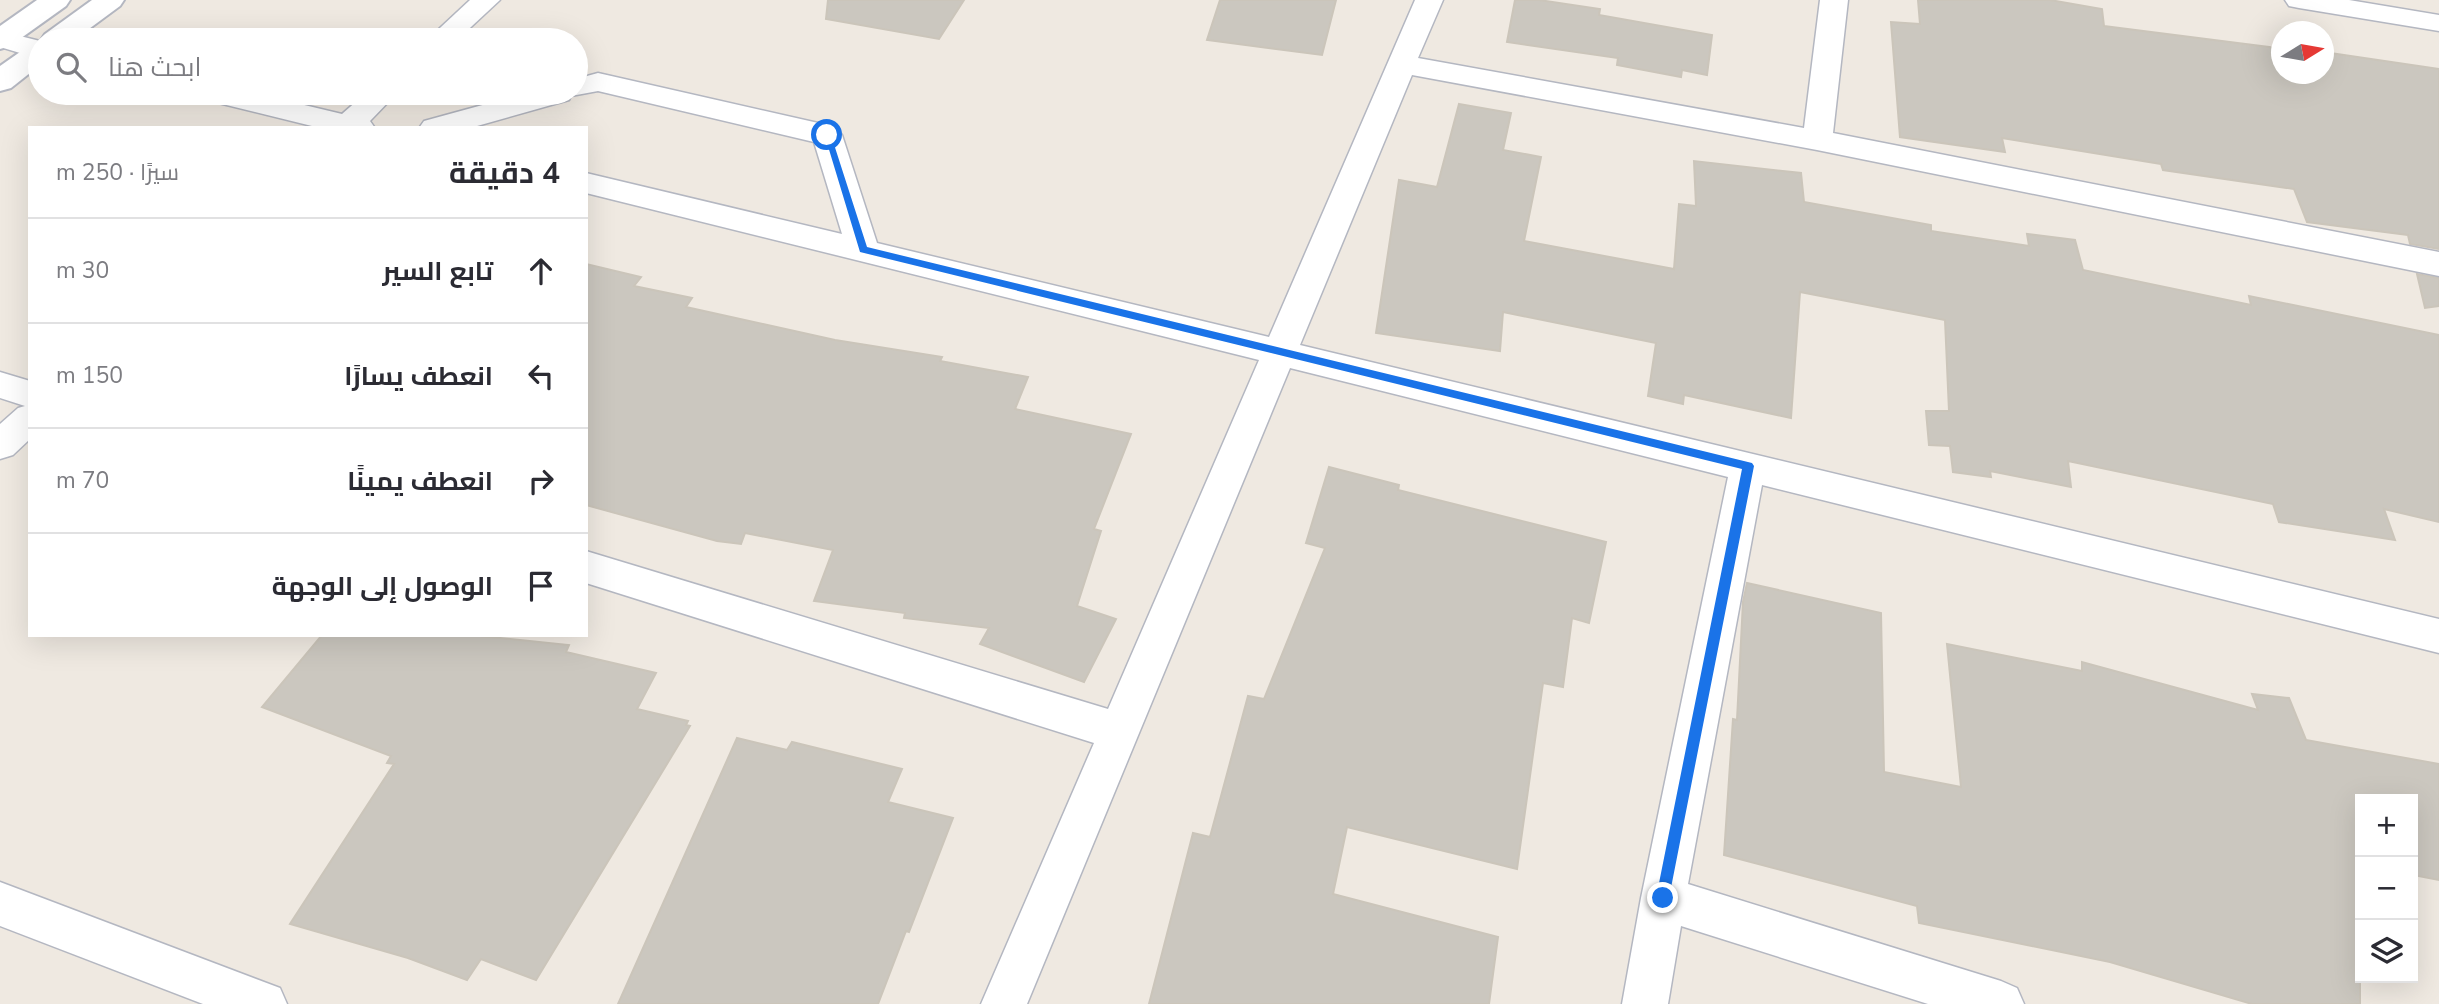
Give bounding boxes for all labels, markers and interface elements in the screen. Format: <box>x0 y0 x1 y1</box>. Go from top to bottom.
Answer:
north arrow <box>2271 21 2334 84</box>
search box <box>28 28 588 105</box>
icon: search <box>52 48 90 86</box>
text: ابحث هنا <box>108 50 202 85</box>
route start <box>811 119 842 150</box>
text: 4 دقيقة <box>449 153 560 194</box>
text: سيرًا · 250 m <box>56 157 179 188</box>
icon: ahead <box>522 252 560 290</box>
text: تابع السير <box>383 254 493 289</box>
text: 30 m <box>56 255 109 286</box>
icon: left <box>522 357 560 395</box>
text: انعطف يسارًا <box>344 359 493 394</box>
text: 150 m <box>56 360 123 391</box>
icon: right <box>522 462 560 500</box>
text: انعطف يمينًا <box>347 464 493 499</box>
text: 70 m <box>56 465 109 496</box>
icon: arrive <box>522 567 560 605</box>
text: الوصول إلى الوجهة <box>272 569 493 604</box>
map controls <box>2355 794 2418 983</box>
button: + <box>2355 794 2418 857</box>
button: − <box>2355 857 2418 920</box>
route end <box>1647 882 1678 913</box>
button: layers <box>2355 920 2418 983</box>

